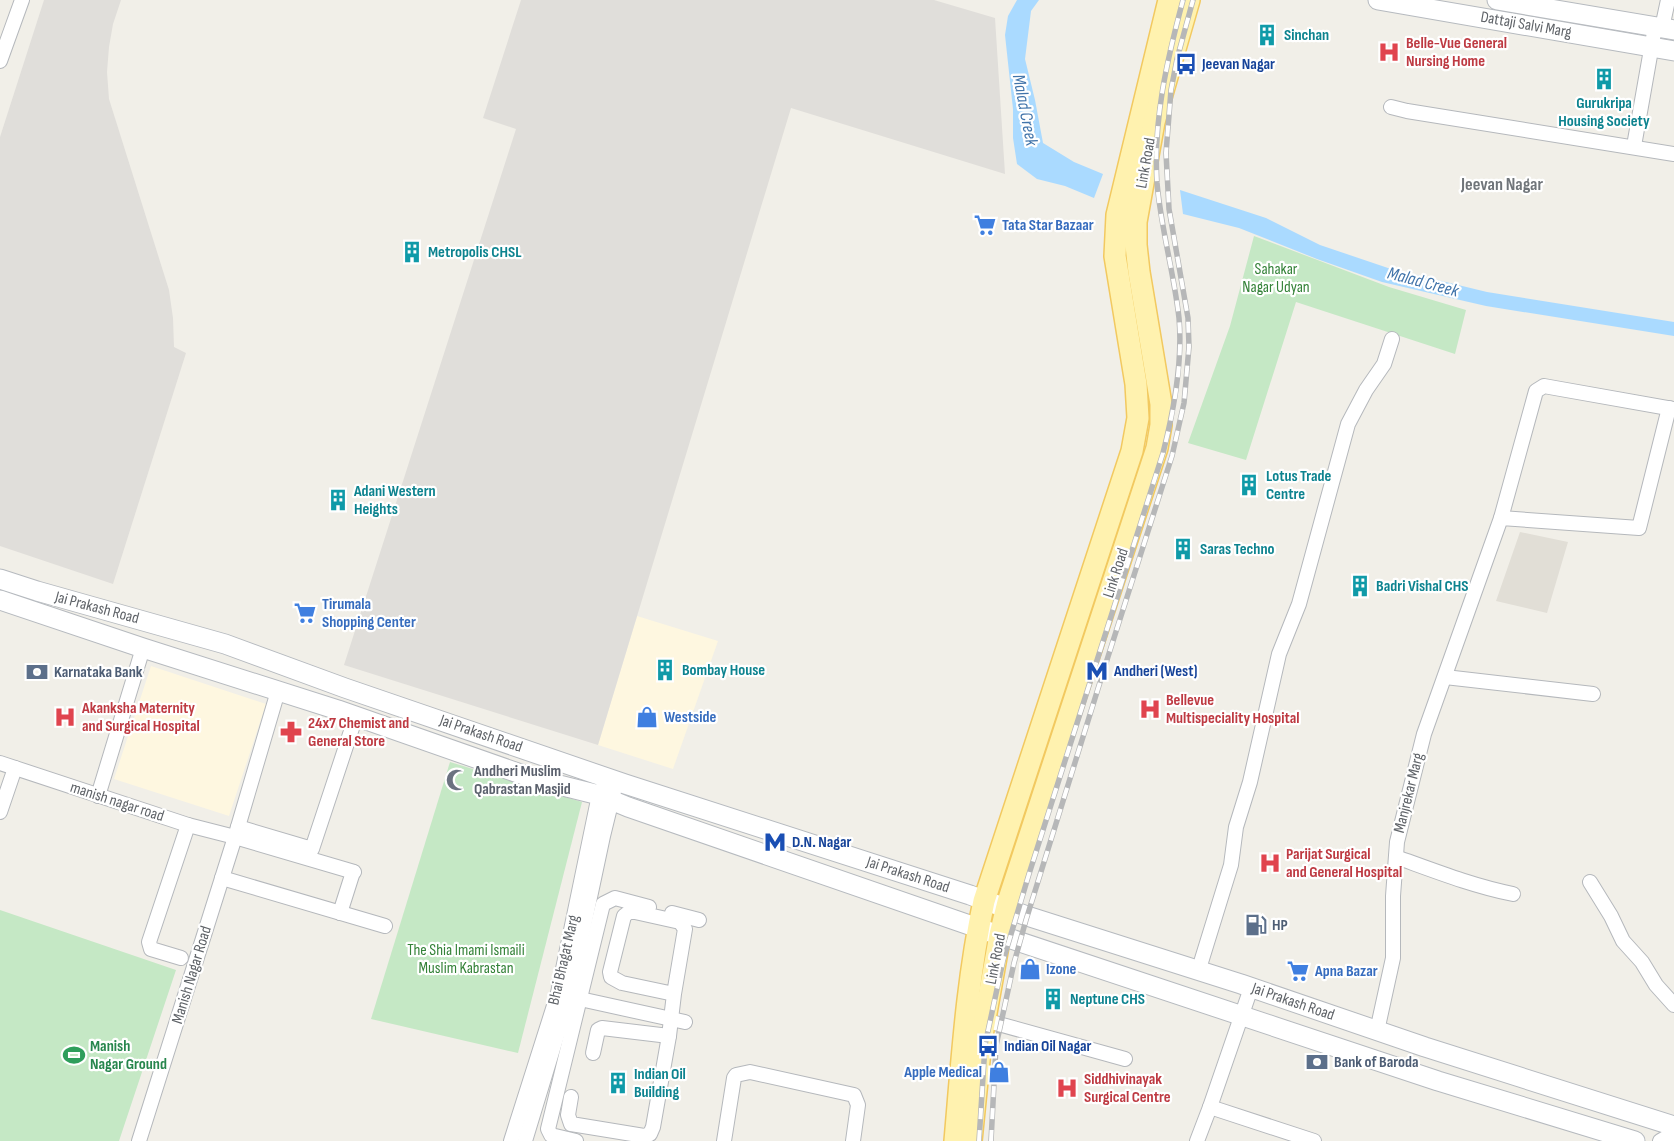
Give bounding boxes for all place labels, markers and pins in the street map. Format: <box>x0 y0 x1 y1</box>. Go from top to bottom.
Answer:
building icon: Sinchan <box>1254 22 1280 48</box>
place label: Sinchan <box>1284 26 1329 45</box>
place label: Belle-Vue General Nursing Home <box>1406 34 1507 71</box>
hospital icon: Belle-Vue General Nursing Home <box>1376 39 1402 65</box>
bus stop icon: Jeevan Nagar <box>1173 51 1199 77</box>
place label: Jeevan Nagar <box>1201 55 1275 74</box>
building icon: Gurukripa Housing Society <box>1591 66 1617 92</box>
place label: Gurukripa Housing Society <box>1558 94 1650 131</box>
supermarket icon: Tata Star Bazaar <box>972 212 998 238</box>
place label: Tata Star Bazaar <box>1002 216 1094 235</box>
building icon: Metropolis CHSL <box>399 239 425 265</box>
place label: Metropolis CHSL <box>428 243 522 262</box>
place label: Lotus Trade Centre <box>1266 467 1331 504</box>
building icon: Lotus Trade Centre <box>1236 472 1262 498</box>
place label: Adani Western Heights <box>353 482 436 519</box>
building icon: Adani Western Heights <box>325 487 351 513</box>
building icon: Saras Techno <box>1170 536 1196 562</box>
place label: Saras Techno <box>1200 540 1275 559</box>
building icon: Badri Vishal CHS <box>1347 573 1373 599</box>
place label: Badri Vishal CHS <box>1376 577 1468 596</box>
place label: Tirumala Shopping Center <box>322 595 416 632</box>
supermarket icon: Tirumala Shopping Center <box>292 600 318 626</box>
building icon: Bombay House <box>652 657 678 683</box>
metro station icon: Andheri (West) <box>1084 658 1110 684</box>
bank icon: Karnataka Bank <box>24 659 50 685</box>
place label: Bombay House <box>682 661 765 680</box>
place label: Andheri (West) <box>1113 662 1197 681</box>
place label: Karnataka Bank <box>54 663 143 682</box>
place label: Bellevue Multispeciality Hospital <box>1166 691 1300 728</box>
hospital icon: Bellevue Multispeciality Hospital <box>1137 696 1163 722</box>
place label: Akanksha Maternity and Surgical Hospital <box>81 699 200 736</box>
hospital icon: Akanksha Maternity and Surgical Hospital <box>52 704 78 730</box>
shop icon: Westside <box>634 704 660 730</box>
place label: Westside <box>664 708 716 727</box>
place label: 24x7 Chemist and General Store <box>308 714 409 751</box>
pharmacy icon: 24x7 Chemist and General Store <box>278 719 304 745</box>
place label: Andheri Muslim Qabrastan Masjid <box>473 762 571 799</box>
mosque icon: Andheri Muslim Qabrastan Masjid <box>444 767 470 793</box>
metro station icon: D.N. Nagar <box>762 829 788 855</box>
place label: D.N. Nagar <box>792 833 851 852</box>
place label: Parijat Surgical and General Hospital <box>1286 845 1402 882</box>
hospital icon: Parijat Surgical and General Hospital <box>1257 850 1283 876</box>
fuel station icon: HP <box>1243 912 1269 938</box>
place label: HP <box>1272 916 1288 935</box>
shop icon: Izone <box>1017 956 1043 982</box>
supermarket icon: Apna Bazar <box>1285 958 1311 984</box>
place label: Izone <box>1046 960 1077 979</box>
place label: Apna Bazar <box>1314 962 1378 981</box>
building icon: Neptune CHS <box>1040 986 1066 1012</box>
place label: Neptune CHS <box>1070 990 1145 1009</box>
bus stop icon: Indian Oil Nagar <box>975 1033 1001 1059</box>
place label: Manish Nagar Ground <box>90 1037 167 1074</box>
place label: Indian Oil Nagar <box>1004 1037 1092 1056</box>
sports icon: Manish Nagar Ground <box>61 1042 87 1068</box>
bank icon: Bank of Baroda <box>1304 1049 1330 1075</box>
place label: Bank of Baroda <box>1334 1053 1419 1072</box>
shop icon: Apple Medical <box>986 1059 1012 1085</box>
place label: Apple Medical <box>903 1063 982 1082</box>
place label: Indian Oil Building <box>634 1065 686 1102</box>
building icon: Indian Oil Building <box>605 1070 631 1096</box>
place label: Siddhivinayak Surgical Centre <box>1084 1070 1171 1107</box>
hospital icon: Siddhivinayak Surgical Centre <box>1054 1075 1080 1101</box>

